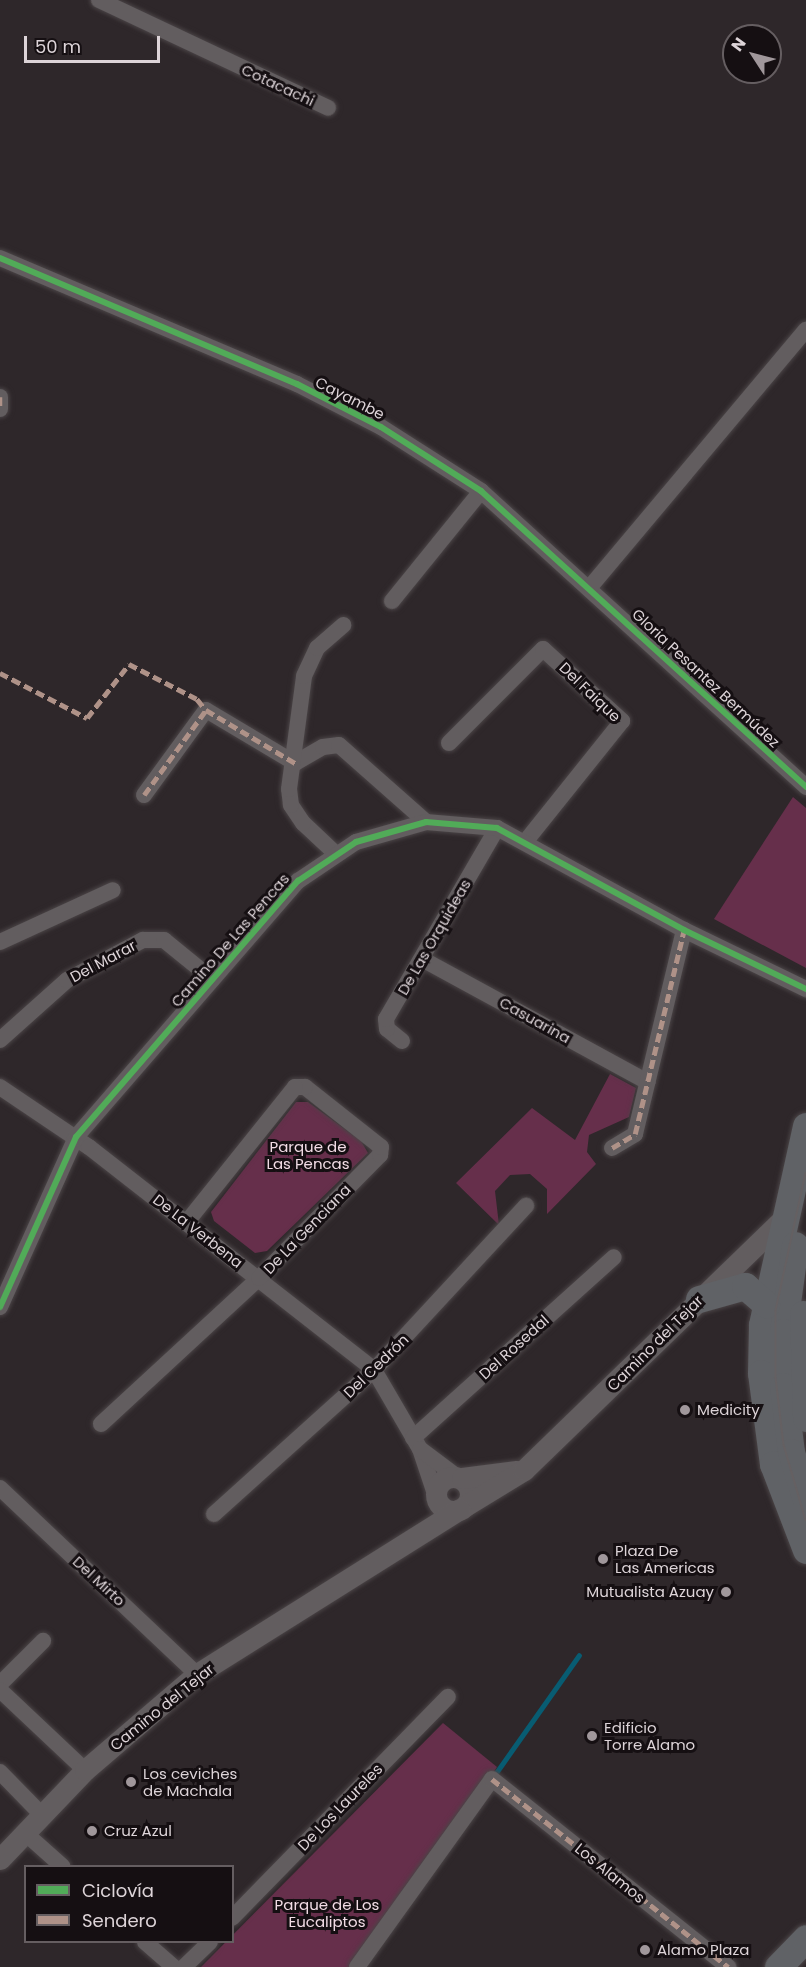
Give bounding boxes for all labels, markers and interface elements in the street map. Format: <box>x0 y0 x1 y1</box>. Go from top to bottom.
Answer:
scale bar <box>27 24 164 62</box>
north arrow <box>722 24 782 84</box>
text: N <box>726 33 751 56</box>
text: 50 m <box>35 34 81 59</box>
street label: Cotacachi <box>239 60 317 110</box>
street label: Cayambe <box>312 373 388 423</box>
street label: Gloria Pesantez Bermúdez <box>629 605 783 751</box>
street label: Del Faique <box>556 658 624 726</box>
street label: Camino De Las Pencas <box>167 870 293 1010</box>
street label: De Las Orquideas <box>394 876 474 998</box>
street label: Del Marar <box>67 936 139 986</box>
street label: Casuarina <box>496 993 574 1047</box>
park label: Parque de Las Pencas <box>266 1137 350 1172</box>
street label: De La Genciana <box>260 1180 354 1278</box>
street label: De La Verbena <box>150 1190 246 1272</box>
street label: Camino del Tejar <box>603 1291 707 1395</box>
street label: Del Rosedal <box>475 1311 553 1383</box>
street label: Del Cedrón <box>340 1331 412 1401</box>
place label: Medicity <box>697 1401 760 1419</box>
marker: Medicity <box>678 1403 692 1417</box>
place label: Plaza De Las Americas <box>615 1541 715 1576</box>
street label: Del Mirto <box>69 1552 129 1610</box>
marker: Plaza De Las Americas <box>596 1552 610 1566</box>
place label: Mutualista Azuay <box>586 1583 714 1601</box>
marker: Mutualista Azuay <box>719 1585 733 1599</box>
street label: Camino del Tejar <box>107 1660 217 1754</box>
place label: Edificio Torre Alamo <box>604 1718 695 1753</box>
marker: Edificio Torre Alamo <box>585 1729 599 1743</box>
street label: De Los Laureles <box>294 1760 386 1854</box>
place label: Los ceviches de Machala <box>143 1764 237 1799</box>
marker: Los ceviches de Machala <box>124 1775 138 1789</box>
place label: Cruz Azul <box>104 1822 172 1840</box>
marker: Cruz Azul <box>85 1824 99 1838</box>
street label: Los Alamos <box>571 1839 649 1907</box>
legend <box>24 1865 234 1943</box>
text: Ciclovía <box>82 1878 154 1903</box>
park label: Parque de Los Eucaliptos <box>275 1895 379 1930</box>
text: Sendero <box>82 1908 157 1933</box>
place label: Alamo Plaza <box>657 1941 749 1959</box>
marker: Alamo Plaza <box>638 1943 652 1957</box>

